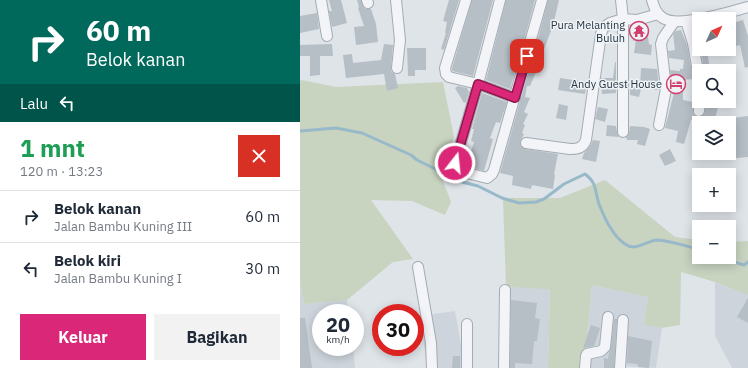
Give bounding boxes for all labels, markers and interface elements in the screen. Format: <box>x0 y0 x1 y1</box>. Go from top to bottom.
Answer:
text: 60 m <box>86 12 151 49</box>
north arrow <box>692 12 736 56</box>
map controls <box>692 12 736 264</box>
icon: right <box>20 16 72 68</box>
place label: Pura Melanting Buluh <box>551 18 625 45</box>
temple icon: Pura Melanting Buluh <box>628 20 650 42</box>
pin <box>510 39 544 73</box>
icon: arrive <box>516 45 538 67</box>
text: Belok kanan <box>86 48 185 71</box>
button: search <box>692 64 736 108</box>
hotel icon: Andy Guest House <box>665 73 687 95</box>
place label: Andy Guest House <box>571 77 662 91</box>
icon: left <box>56 92 78 114</box>
text: Lalu <box>20 94 48 113</box>
button: layers <box>692 116 736 160</box>
text: 1 mnt <box>20 132 85 164</box>
button: close <box>238 135 280 177</box>
position arrow <box>434 142 476 184</box>
text: 120 m · 13:23 <box>20 163 103 180</box>
button: + <box>692 168 736 212</box>
text: Belok kanan <box>54 199 141 218</box>
icon: right <box>20 206 42 228</box>
text: 60 m <box>245 207 280 226</box>
text: Jalan Bambu Kuning III <box>54 218 192 235</box>
button: − <box>692 220 736 264</box>
text: Belok kiri <box>54 251 121 270</box>
icon: left <box>20 258 42 280</box>
text: 30 m <box>245 259 280 278</box>
text: Jalan Bambu Kuning I <box>54 270 182 287</box>
speed limit sign: 30 <box>372 304 424 356</box>
text: 20 <box>326 311 350 338</box>
button: Keluar <box>20 314 146 360</box>
button: Bagikan <box>154 314 280 360</box>
text: km/h <box>326 333 350 346</box>

